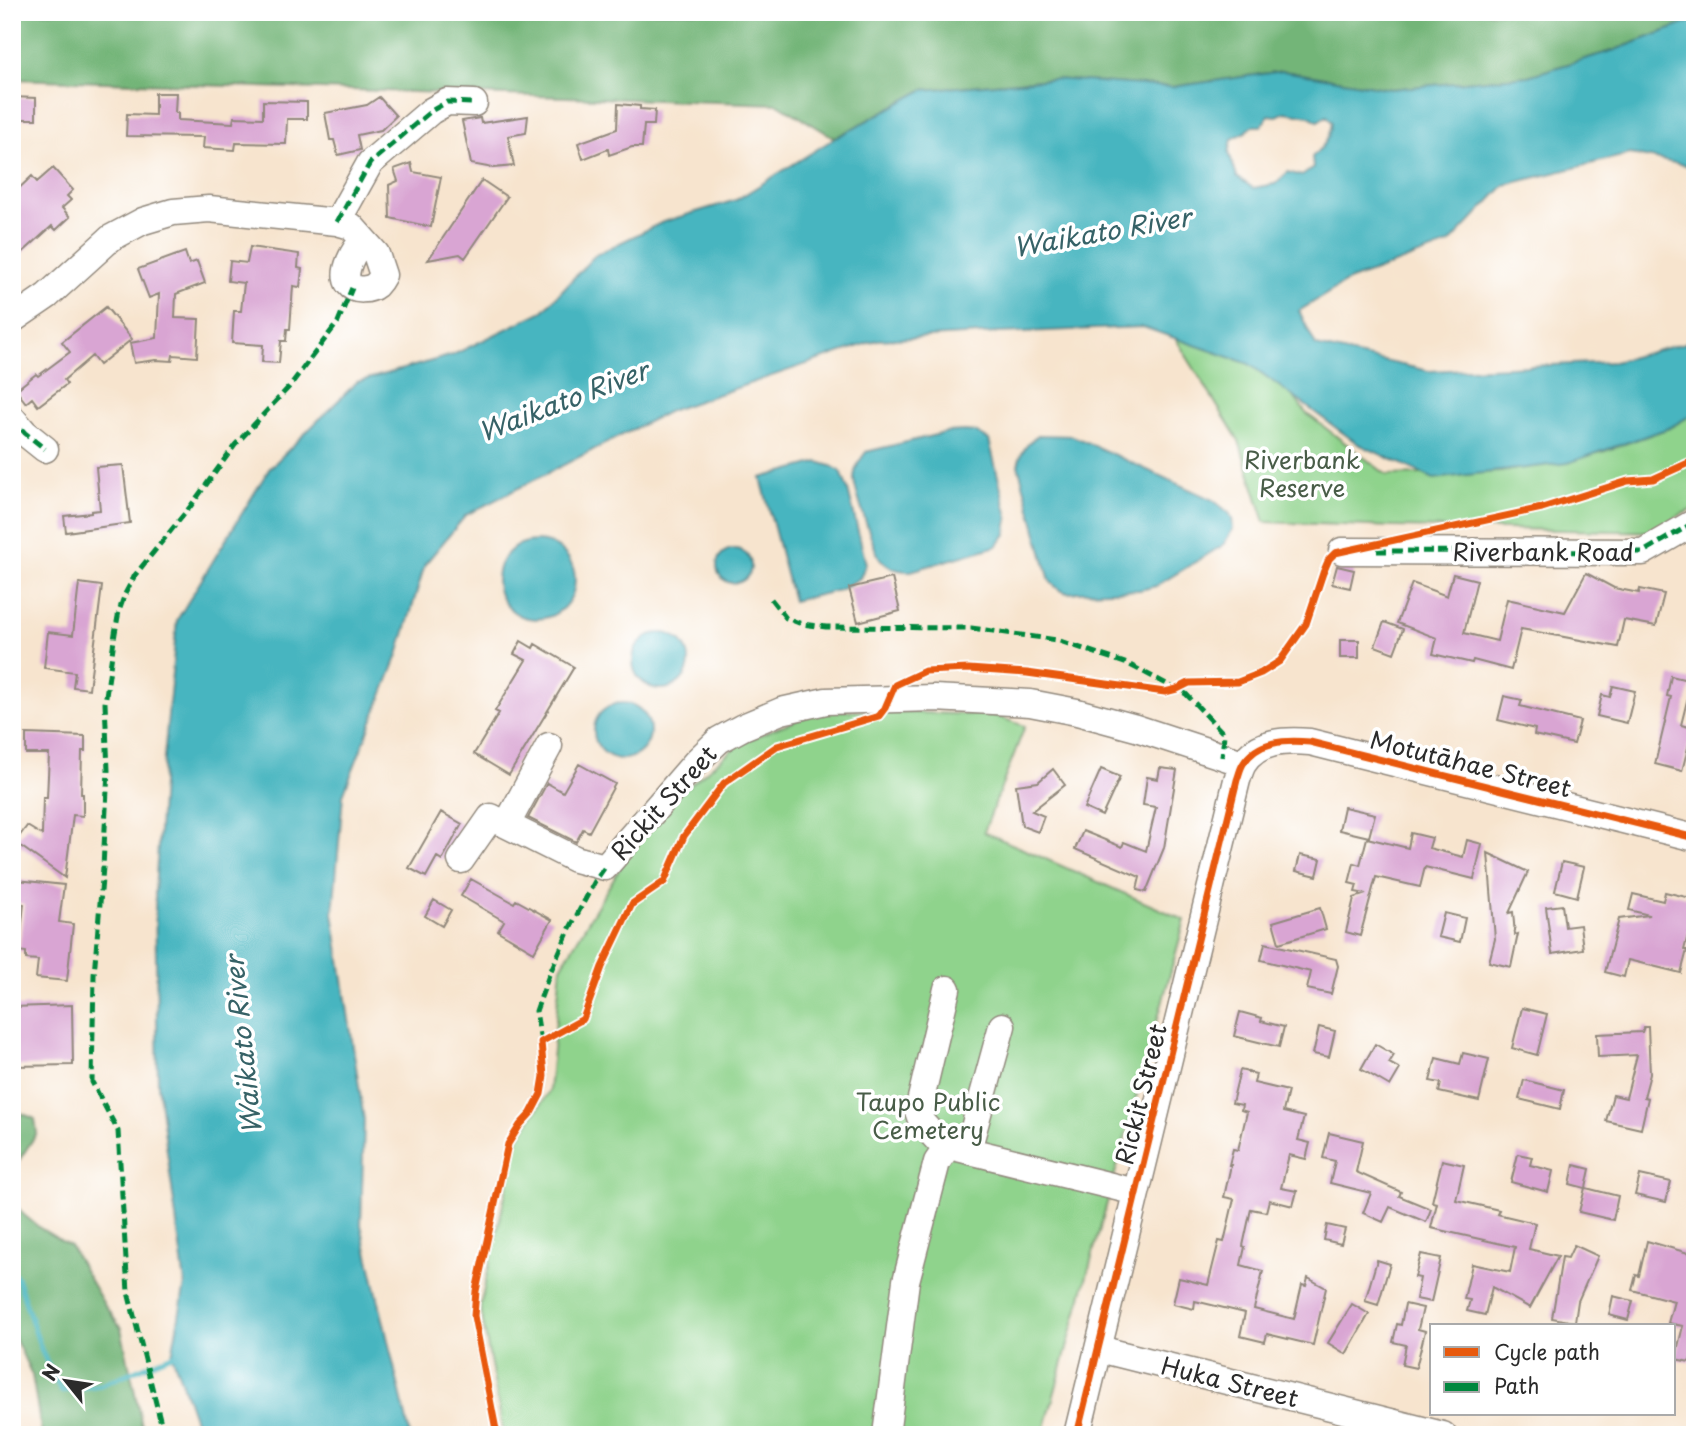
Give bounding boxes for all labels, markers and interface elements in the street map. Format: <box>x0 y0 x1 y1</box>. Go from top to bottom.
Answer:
water label: Waikato River <box>1010 196 1197 266</box>
water label: Waikato River <box>472 349 657 450</box>
park label: Riverbank Reserve <box>1244 441 1360 505</box>
street label: Riverbank Road <box>1452 533 1634 569</box>
street label: Motutāhae Street <box>1367 721 1576 805</box>
street label: Rickit Street <box>601 736 725 868</box>
water label: Waikato River <box>213 951 271 1136</box>
street label: Rickit Street <box>1105 1020 1175 1168</box>
park label: Taupo Public Cemetery <box>856 1083 1000 1147</box>
legend <box>1430 1324 1676 1416</box>
text: Cycle path <box>1494 1335 1600 1367</box>
north arrow <box>32 1346 102 1416</box>
street label: Huka Street <box>1158 1347 1303 1415</box>
text: N <box>35 1358 66 1386</box>
text: Path <box>1494 1369 1539 1401</box>

